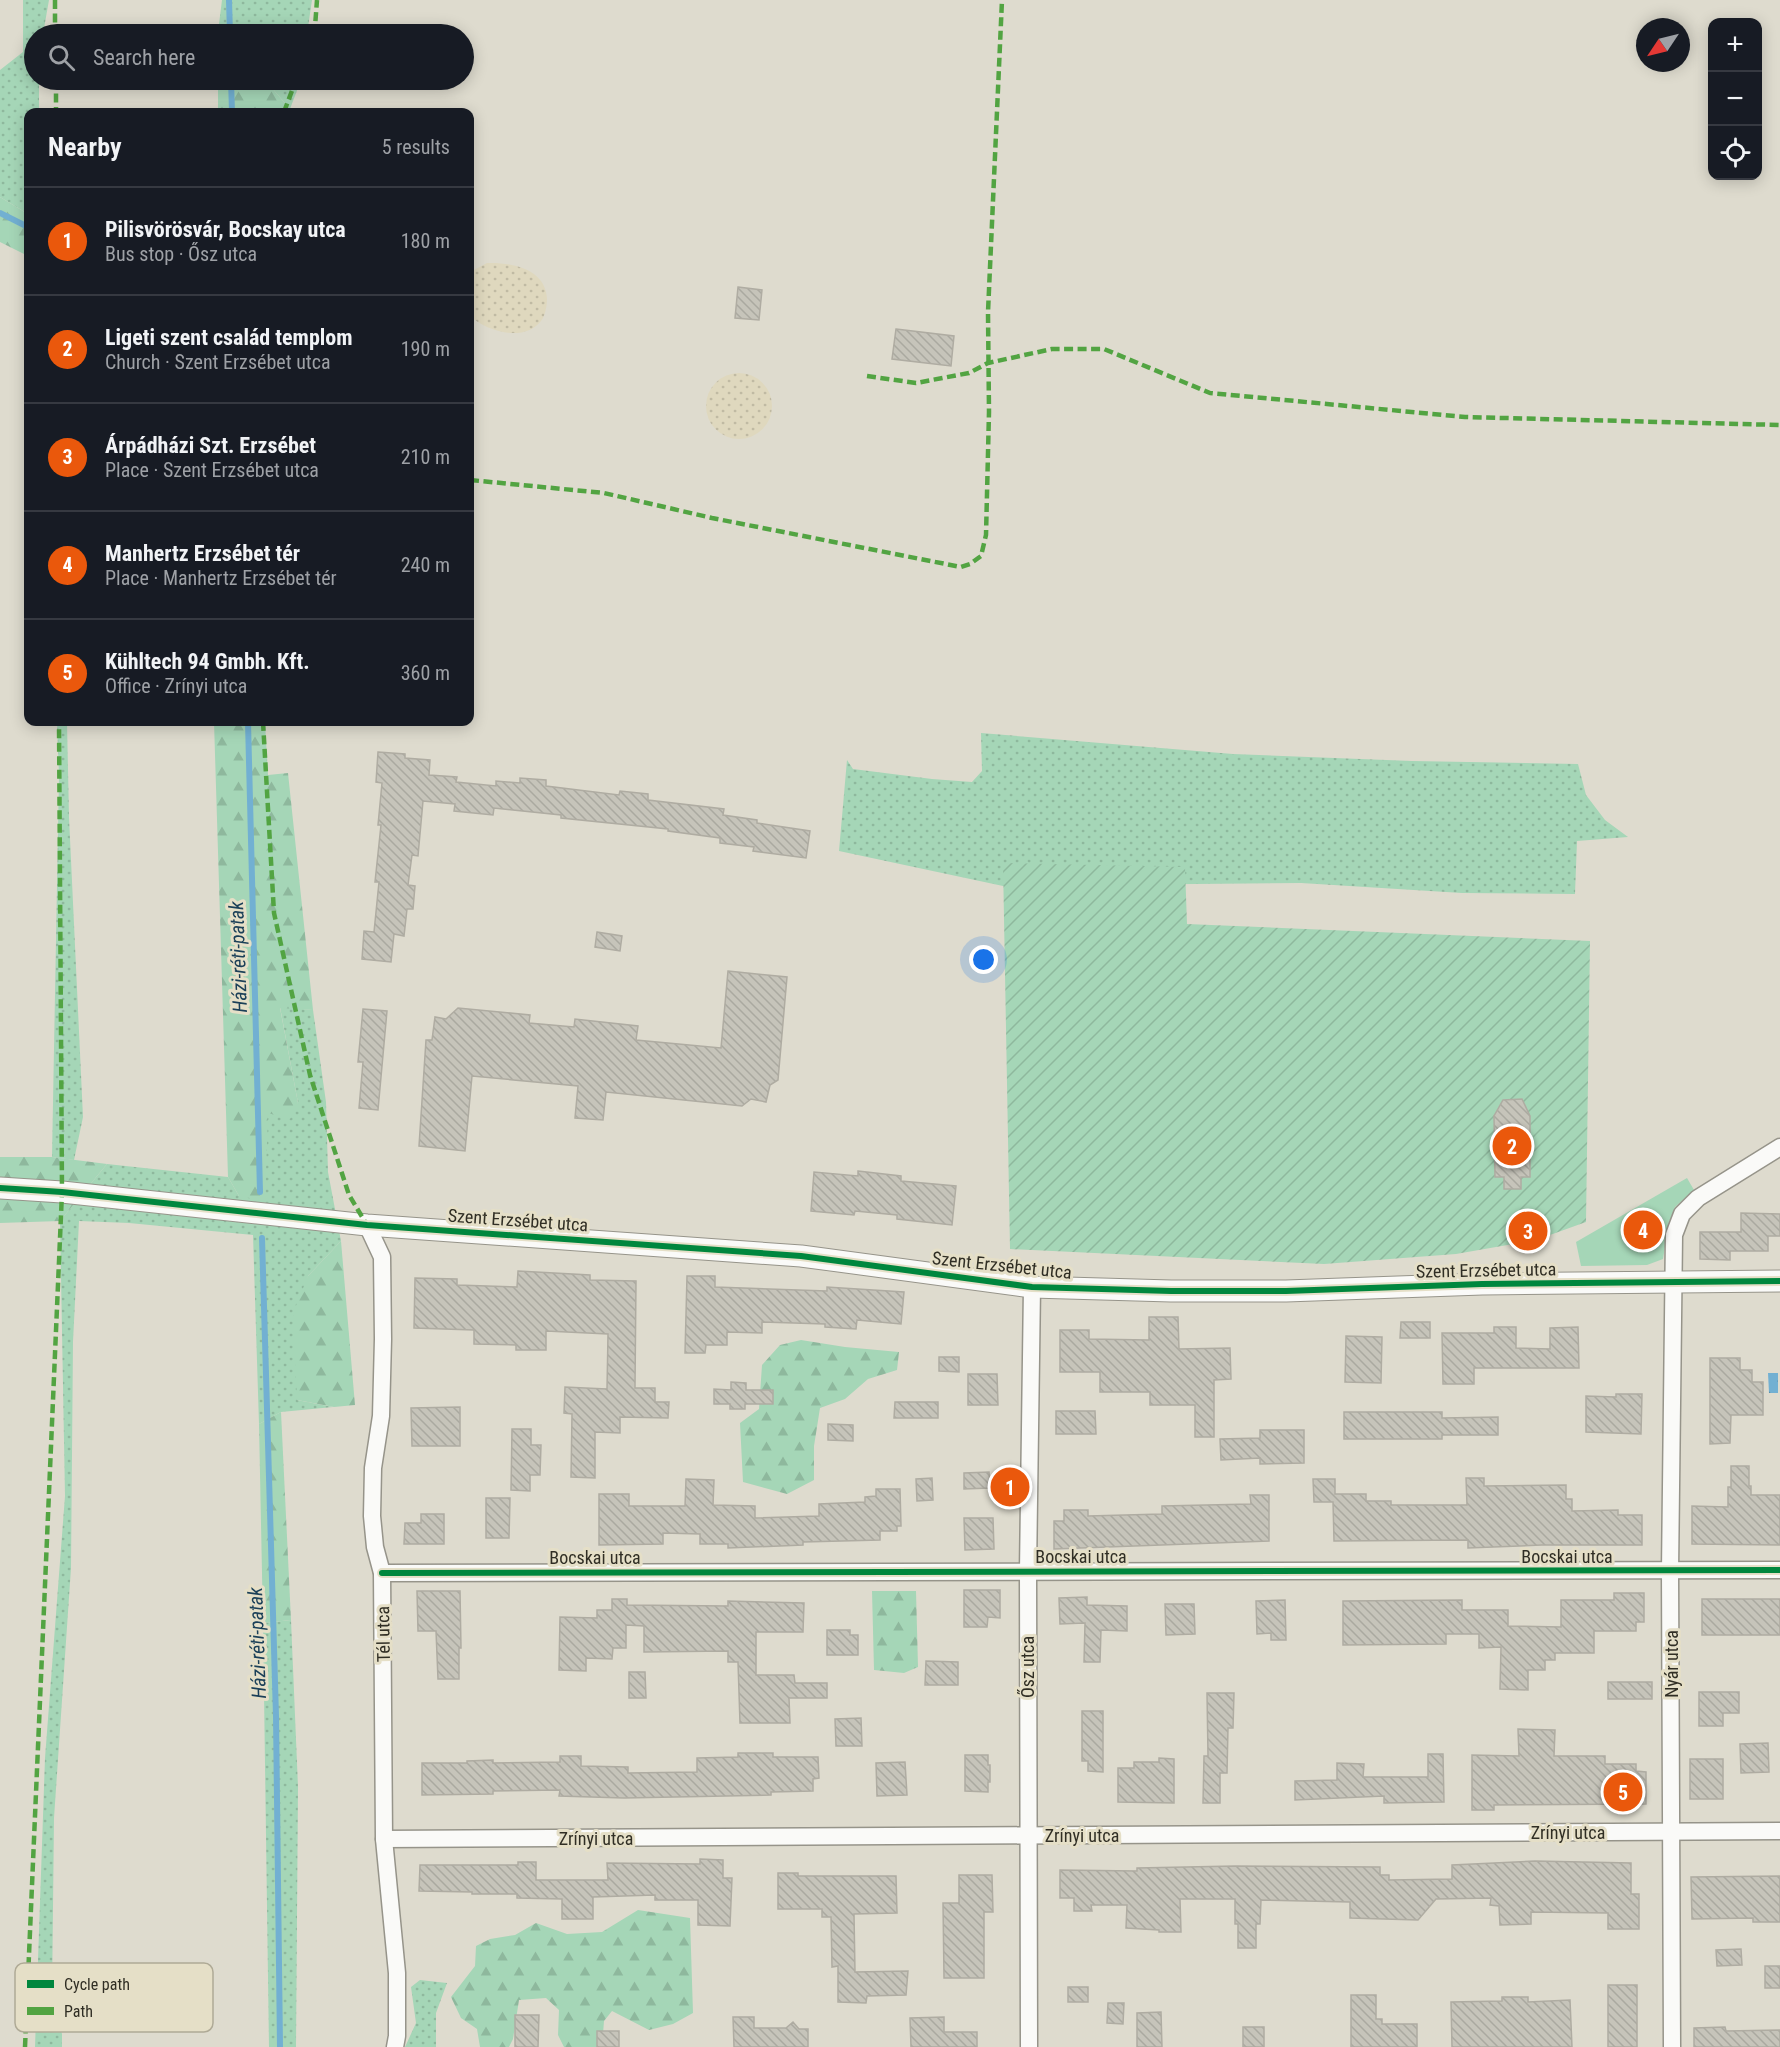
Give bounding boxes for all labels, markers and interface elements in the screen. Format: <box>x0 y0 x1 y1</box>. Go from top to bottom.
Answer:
north arrow <box>1636 18 1690 72</box>
map controls <box>1708 18 1762 180</box>
button: + <box>1708 18 1762 72</box>
search box <box>24 24 474 90</box>
icon: search <box>45 41 78 74</box>
text: Search here <box>93 45 195 70</box>
button: − <box>1708 72 1762 126</box>
button: locate <box>1708 126 1762 180</box>
text: Nearby <box>48 132 122 162</box>
text: 5 results <box>382 135 450 159</box>
text: Pilisvörösvár, Bocskay utca <box>105 217 346 242</box>
text: 1 <box>62 229 73 253</box>
text: 180 m <box>401 229 450 253</box>
text: Bus stop · Ősz utca <box>105 242 257 266</box>
text: Ligeti szent család templom <box>105 325 353 350</box>
text: 2 <box>62 337 73 361</box>
text: 190 m <box>401 337 450 361</box>
text: Church · Szent Erzsébet utca <box>105 350 331 374</box>
text: Árpádházi Szt. Erzsébet <box>105 433 316 458</box>
text: 3 <box>62 445 73 469</box>
text: 210 m <box>401 445 450 469</box>
text: Place · Szent Erzsébet utca <box>105 458 319 482</box>
text: Manhertz Erzsébet tér <box>105 541 300 566</box>
text: 4 <box>62 553 73 577</box>
text: 240 m <box>401 553 450 577</box>
text: Place · Manhertz Erzsébet tér <box>105 566 337 590</box>
text: Kühltech 94 Gmbh. Kft. <box>105 649 310 674</box>
text: 5 <box>62 661 73 685</box>
text: 360 m <box>401 661 450 685</box>
text: Office · Zrínyi utca <box>105 674 247 698</box>
water label: Házi-réti-patak <box>224 900 252 1013</box>
your location <box>969 945 998 974</box>
pin: 2 <box>1492 1124 1532 1168</box>
street label: Szent Erzsébet utca <box>447 1205 589 1235</box>
pin: 3 <box>1508 1208 1547 1254</box>
pin: 4 <box>1624 1208 1662 1252</box>
street label: Szent Erzsébet utca <box>931 1247 1073 1283</box>
street label: Szent Erzsébet utca <box>1416 1258 1556 1282</box>
pin: 1 <box>990 1464 1030 1510</box>
street label: Bocskai utca <box>1035 1546 1127 1567</box>
street label: Bocskai utca <box>1521 1546 1613 1567</box>
street label: Bocskai utca <box>549 1547 641 1568</box>
water label: Házi-réti-patak <box>243 1586 271 1699</box>
street label: Tél utca <box>372 1606 394 1662</box>
street label: Nyár utca <box>1661 1630 1682 1698</box>
street label: Ősz utca <box>1017 1636 1038 1698</box>
pin: 5 <box>1604 1770 1642 1814</box>
street label: Zrínyi utca <box>1531 1822 1605 1843</box>
street label: Zrínyi utca <box>1045 1825 1119 1846</box>
street label: Zrínyi utca <box>559 1828 633 1849</box>
legend <box>15 1963 213 2032</box>
text: Cycle path <box>64 1975 130 1994</box>
text: Path <box>64 2002 93 2021</box>

